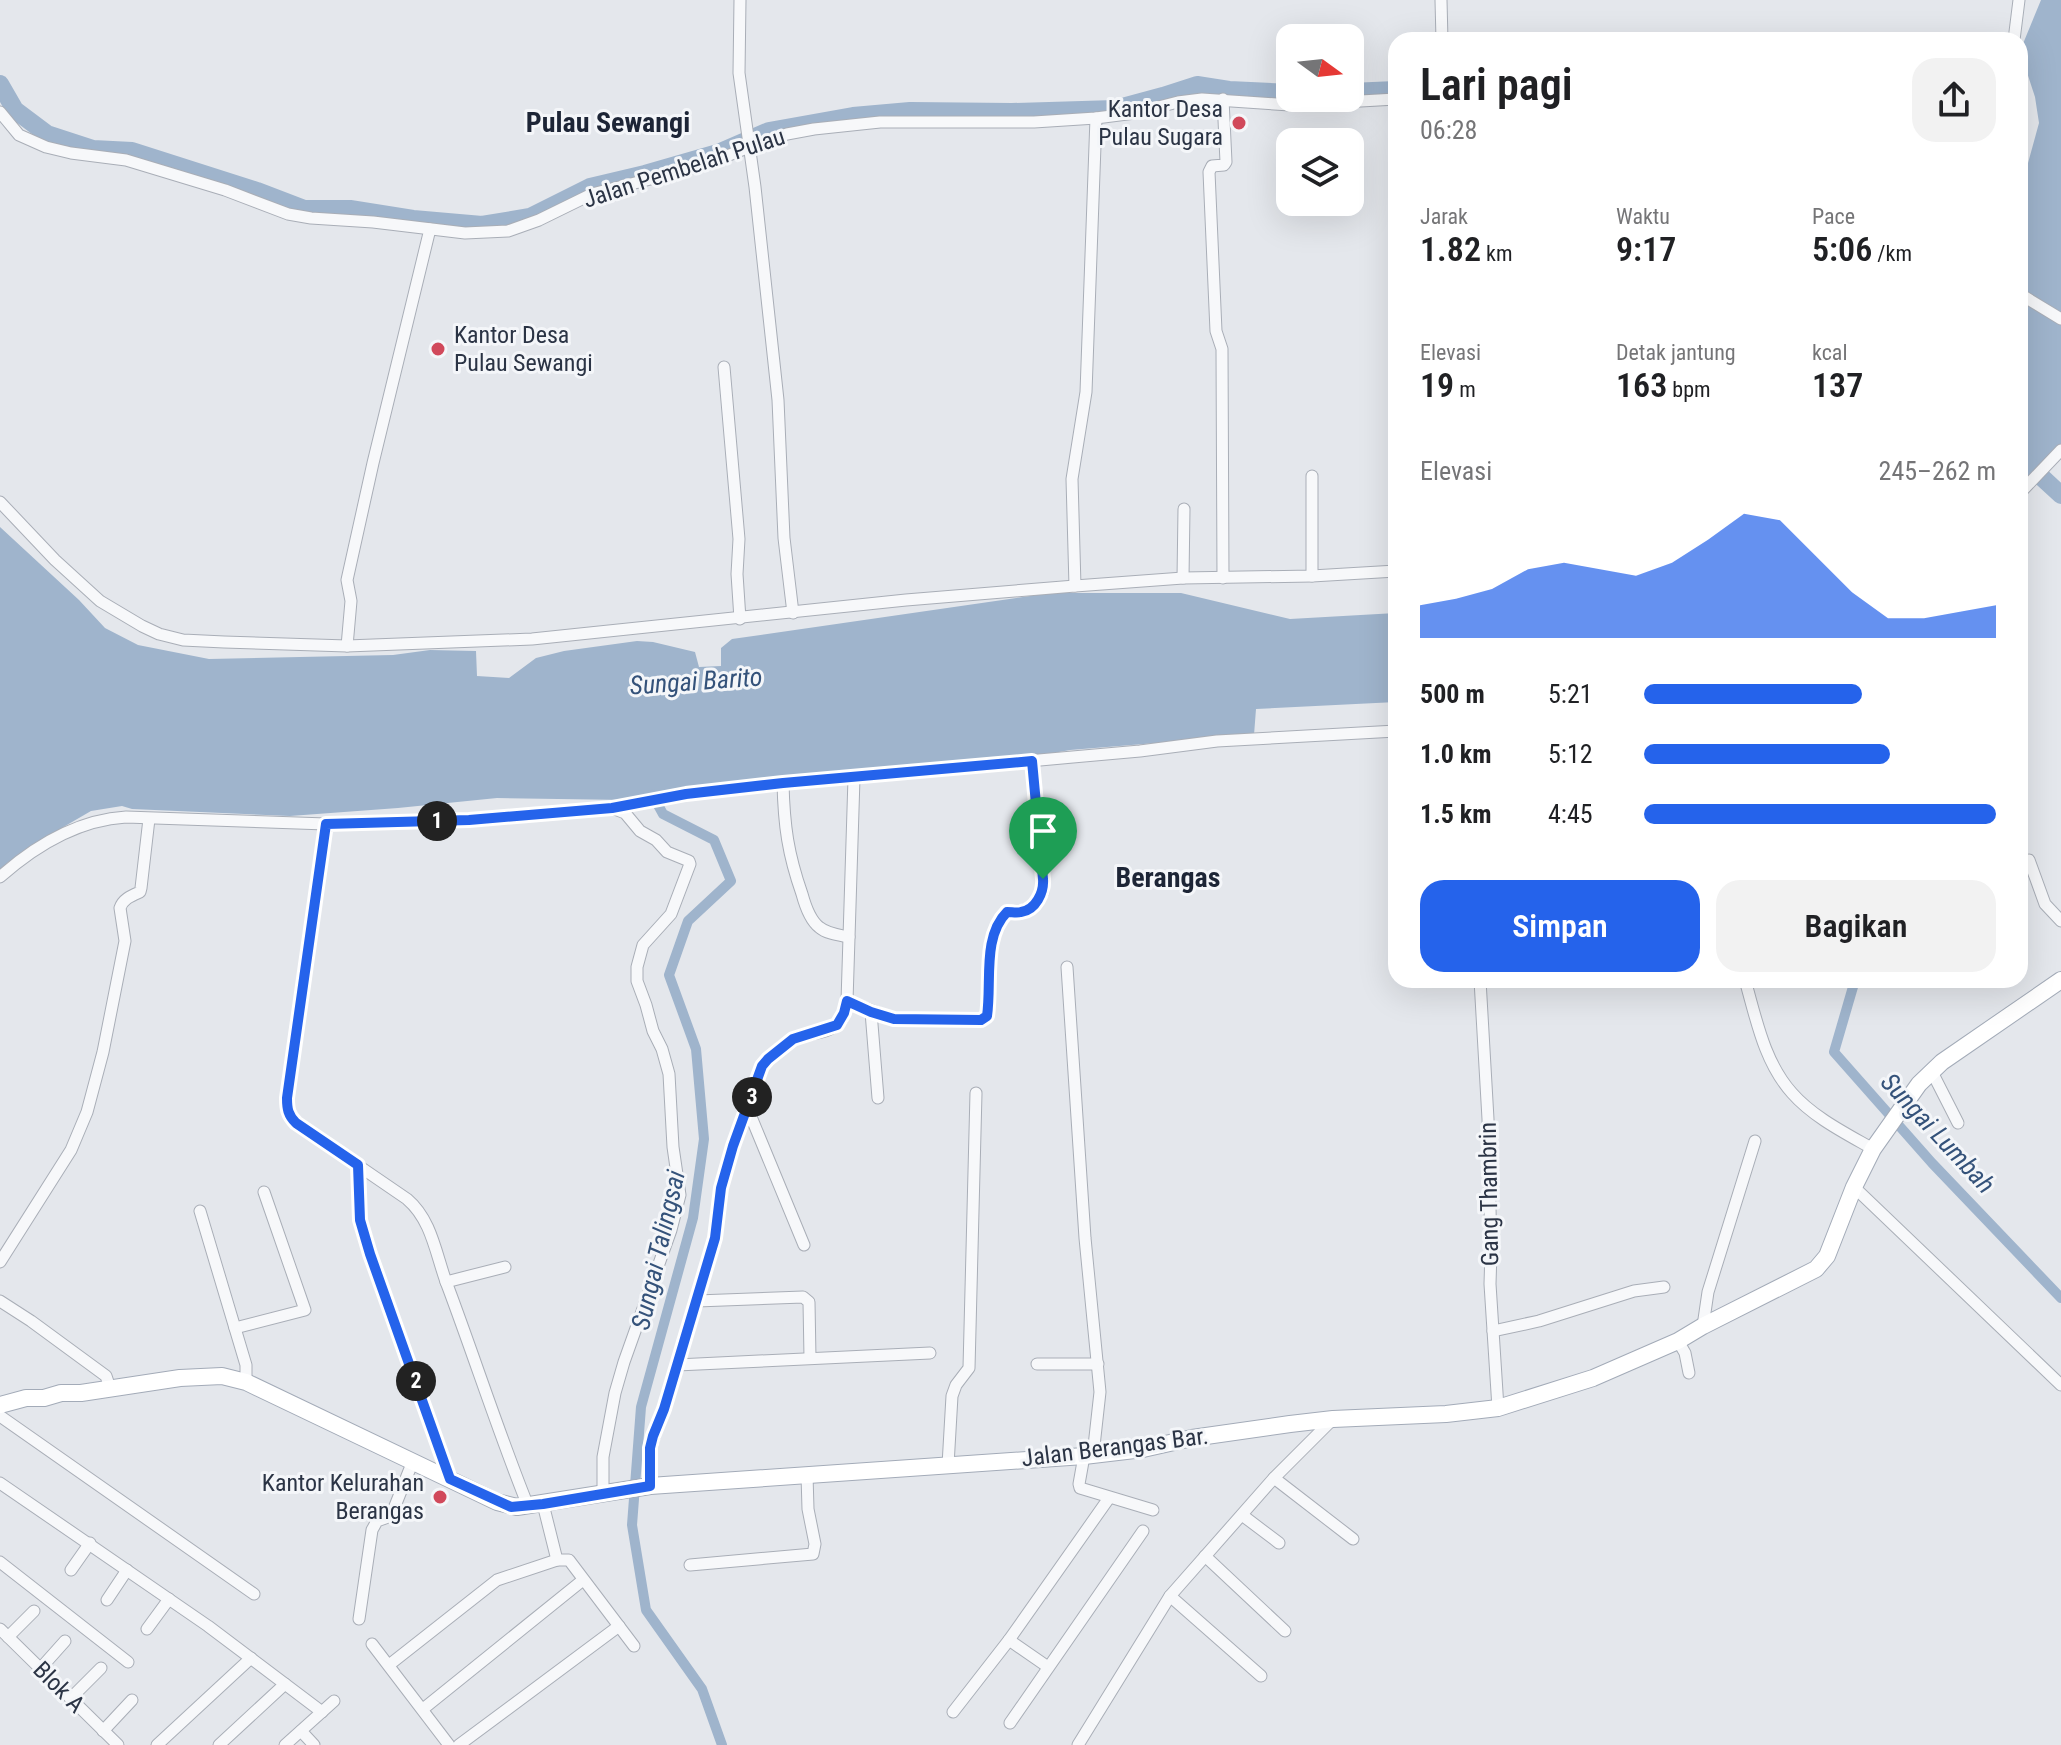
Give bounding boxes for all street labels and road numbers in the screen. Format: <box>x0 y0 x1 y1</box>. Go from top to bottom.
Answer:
street label: Jalan Pembelah Pulau <box>580 122 788 214</box>
street label: Gang Thambrin <box>1474 1122 1504 1266</box>
street label: Jalan Berangas Bar. <box>1020 1422 1210 1472</box>
street label: Blok A <box>28 1656 91 1719</box>

